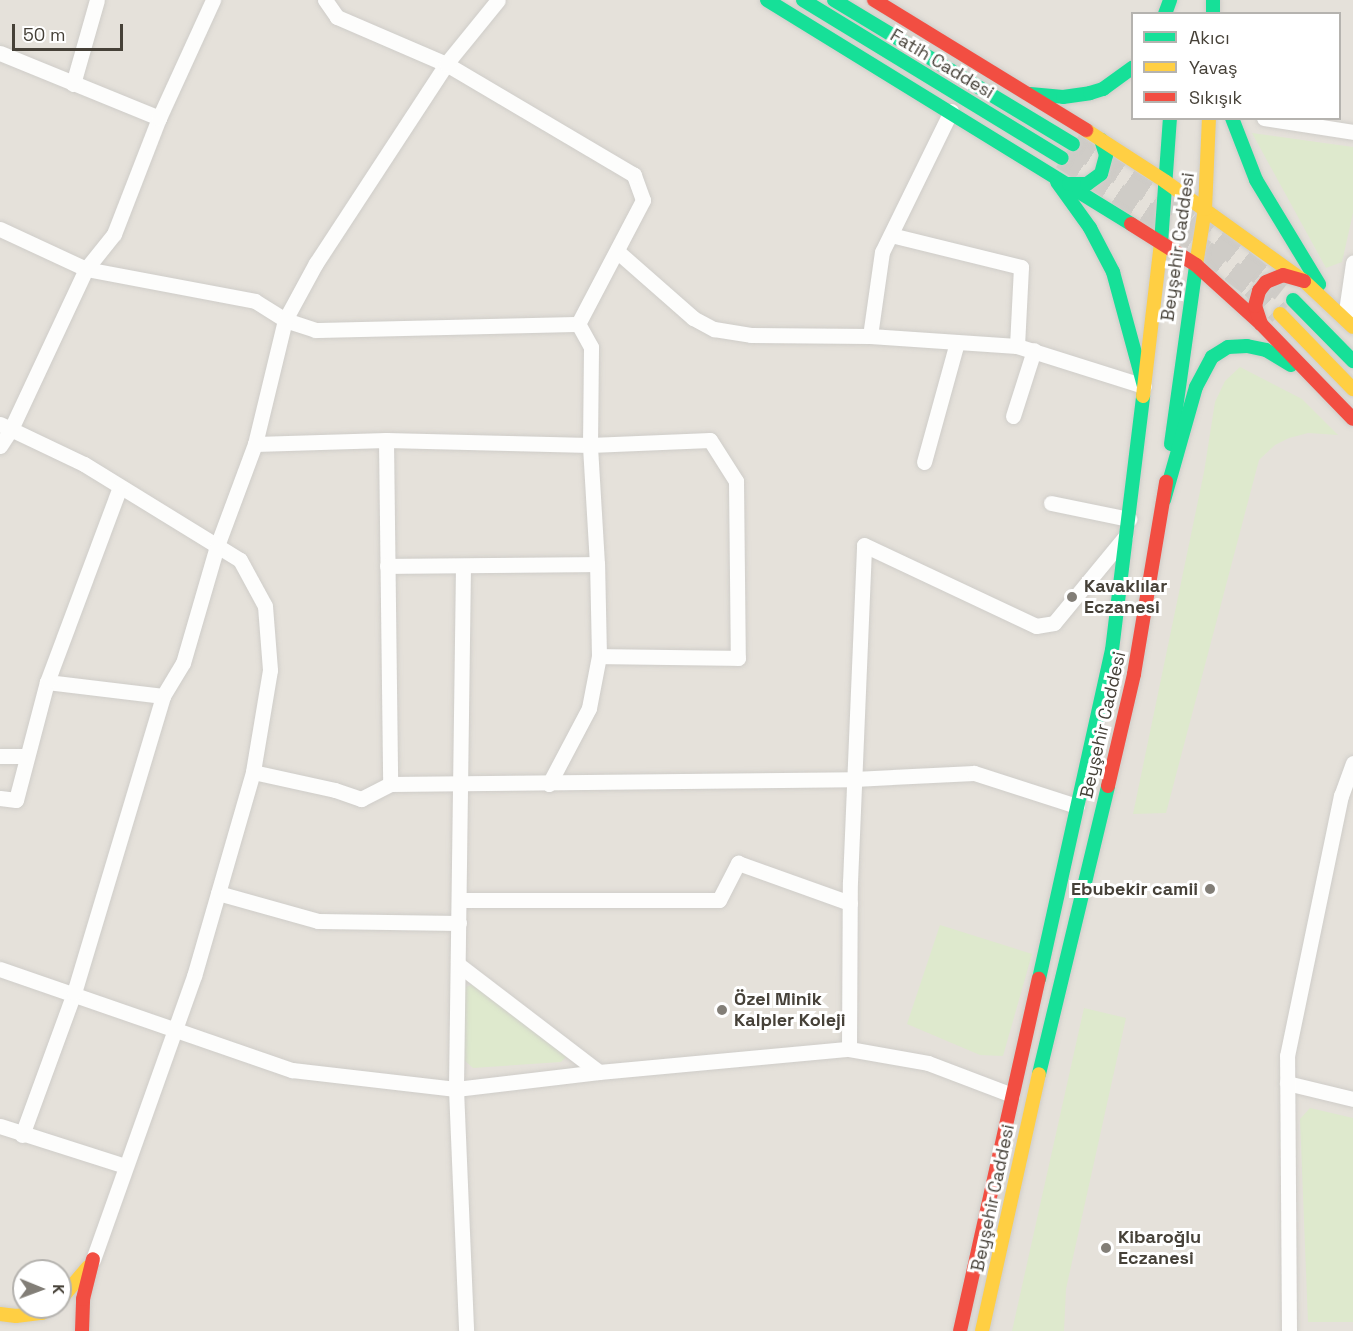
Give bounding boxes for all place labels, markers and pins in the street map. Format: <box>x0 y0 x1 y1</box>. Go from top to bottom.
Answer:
place label: Kavaklılar Eczanesi <box>1084 576 1167 618</box>
marker: Kavaklılar Eczanesi <box>1065 590 1079 604</box>
place label: Ebubekir camii <box>1071 878 1198 900</box>
marker: Ebubekir camii <box>1203 882 1217 896</box>
place label: Özel Minik Kalpler Koleji <box>734 989 846 1032</box>
marker: Özel Minik Kalpler Koleji <box>715 1003 729 1017</box>
place label: Kibaroğlu Eczanesi <box>1118 1227 1201 1270</box>
marker: Kibaroğlu Eczanesi <box>1099 1241 1113 1255</box>

